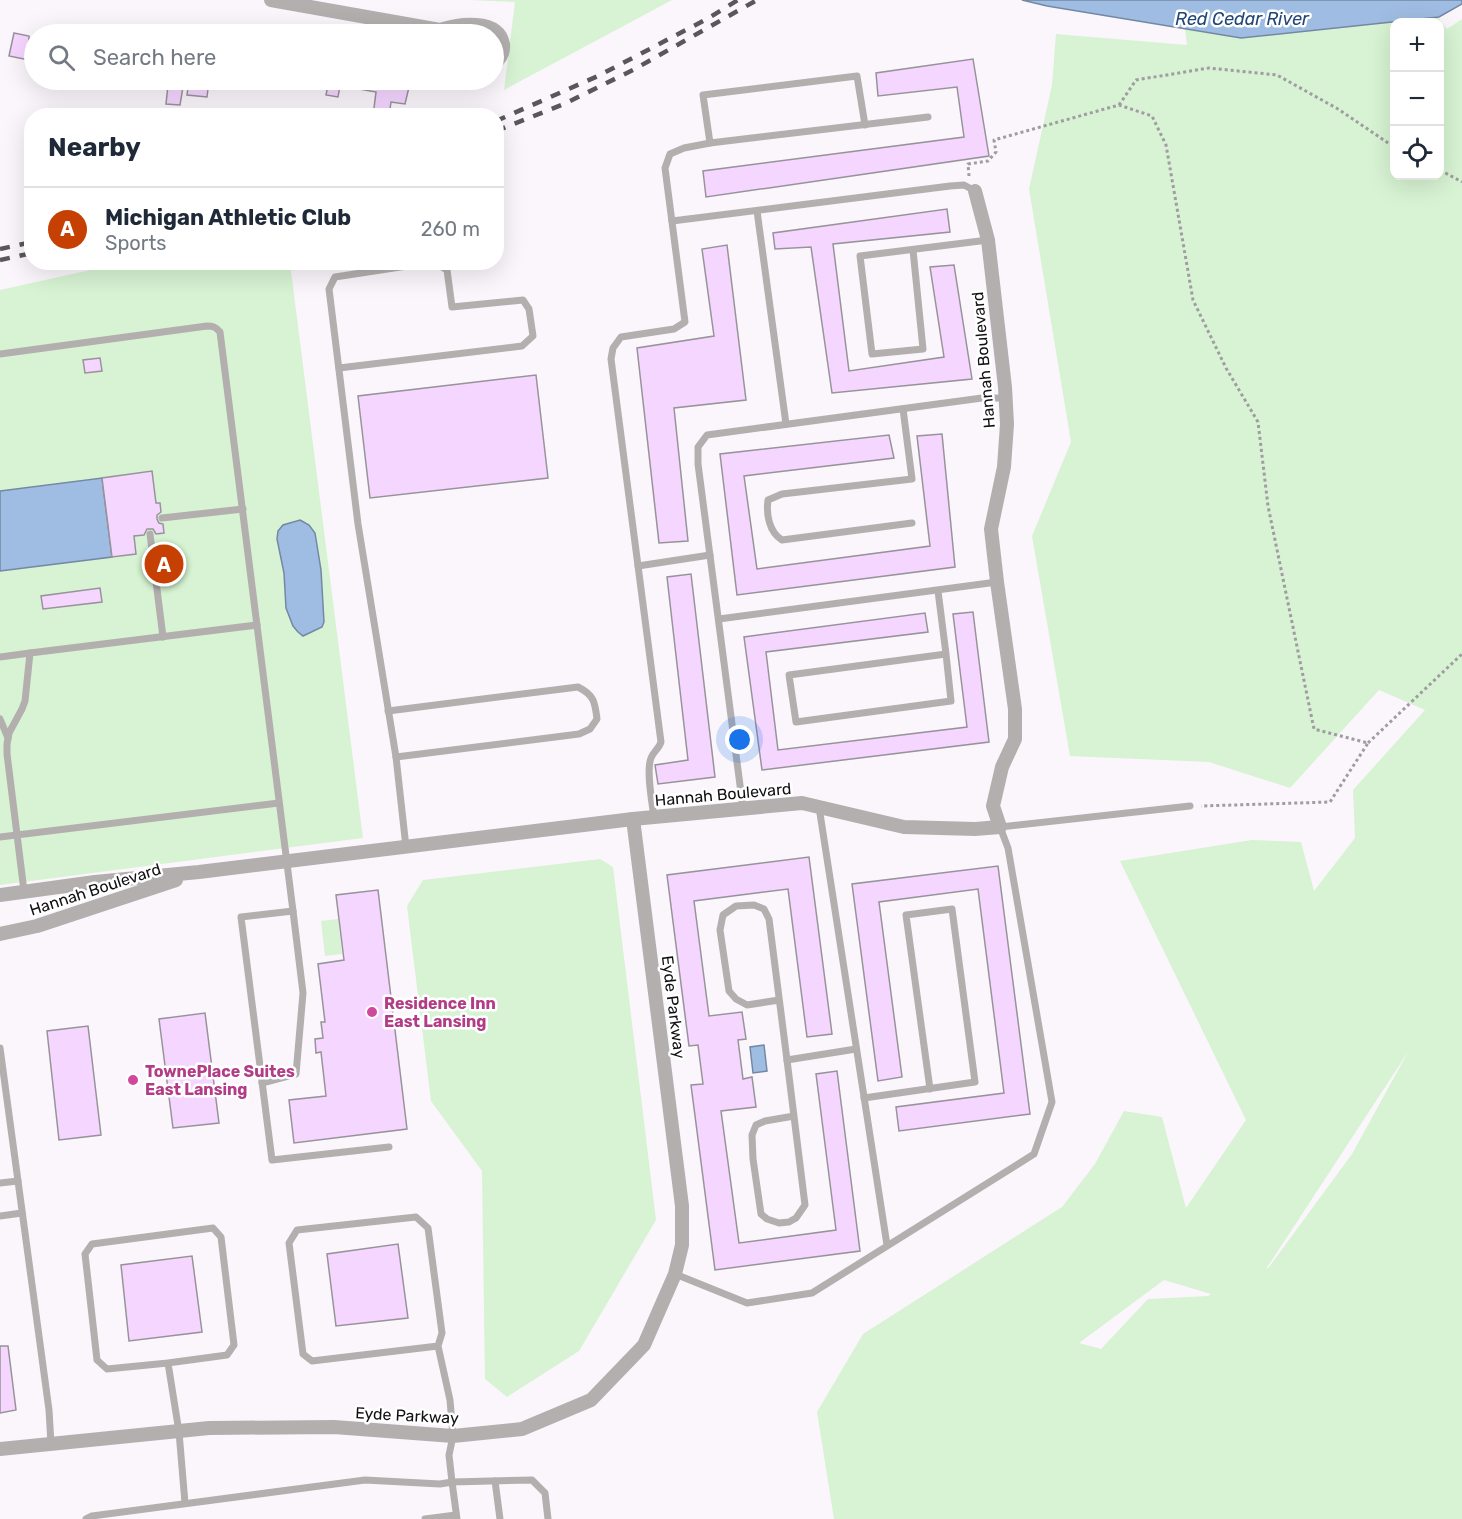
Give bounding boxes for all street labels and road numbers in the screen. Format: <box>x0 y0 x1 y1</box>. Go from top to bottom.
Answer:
street label: Hannah Boulevard <box>968 291 999 429</box>
street label: Hannah Boulevard <box>654 779 792 810</box>
street label: Hannah Boulevard <box>27 859 163 920</box>
street label: Eyde Parkway <box>658 954 689 1060</box>
street label: Eyde Parkway <box>355 1403 459 1428</box>

